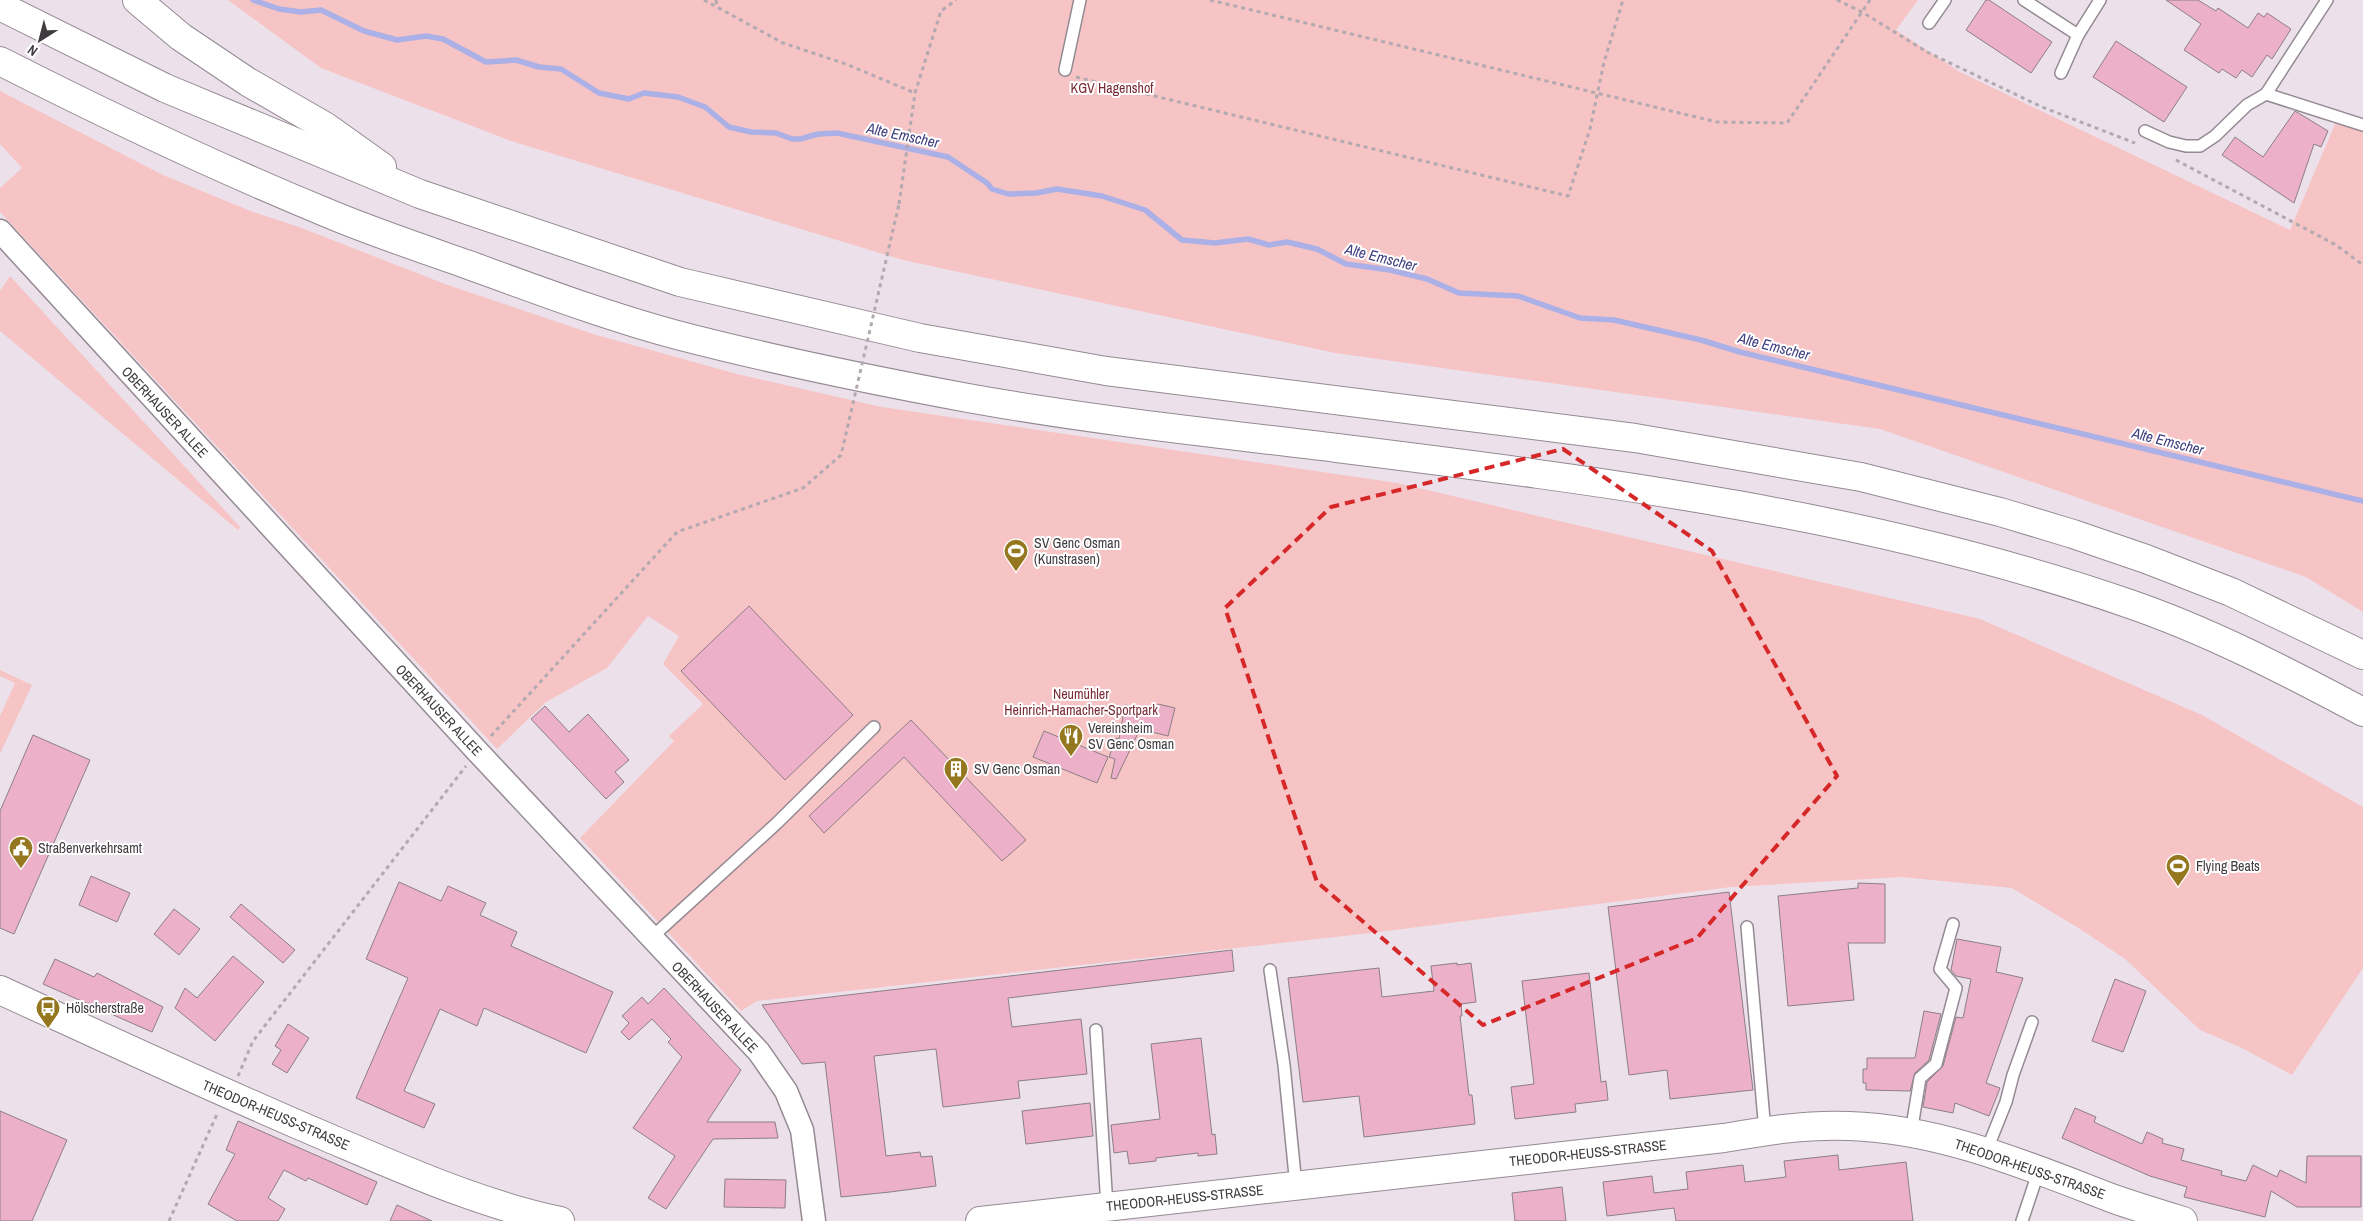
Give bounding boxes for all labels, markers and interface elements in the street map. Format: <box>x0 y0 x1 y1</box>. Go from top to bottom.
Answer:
north arrow <box>15 15 65 65</box>
text: N <box>24 41 41 60</box>
park label: KGV Hagenshof <box>1071 79 1154 97</box>
water label: Alte Emscher <box>864 117 942 153</box>
water label: Alte Emscher <box>1342 238 1420 276</box>
water label: Alte Emscher <box>1735 327 1813 365</box>
street label: OBERHAUSER ALLEE <box>118 362 212 462</box>
water label: Alte Emscher <box>2129 422 2207 460</box>
place label: SV Genc Osman (Kunstrasen) <box>1034 534 1120 568</box>
sports icon: SV Genc Osman (Kunstrasen) <box>1003 538 1029 572</box>
street label: OBERHAUSER ALLEE <box>392 660 486 760</box>
park label: Neumühler Heinrich-Hamacher-Sportpark <box>1004 685 1158 719</box>
place label: Vereinsheim SV Genc Osman <box>1088 719 1174 753</box>
restaurant icon: Vereinsheim SV Genc Osman <box>1058 723 1084 757</box>
building icon: SV Genc Osman <box>943 756 969 790</box>
place label: SV Genc Osman <box>974 760 1060 778</box>
public building icon: Straßenverkehrsamt <box>8 835 34 869</box>
place label: Straßenverkehrsamt <box>38 839 142 857</box>
sports icon: Flying Beats <box>2165 853 2191 887</box>
place label: Flying Beats <box>2196 857 2260 875</box>
street label: OBERHAUSER ALLEE <box>668 957 762 1057</box>
bus stop icon: Hölscherstraße <box>35 995 61 1029</box>
place label: Hölscherstraße <box>66 999 144 1017</box>
street label: THEODOR-HEUSS-STRASSE <box>200 1076 352 1154</box>
street label: THEODOR-HEUSS-STRASSE <box>1952 1135 2108 1203</box>
street label: THEODOR-HEUSS-STRASSE <box>1508 1136 1668 1170</box>
street label: THEODOR-HEUSS-STRASSE <box>1105 1181 1265 1215</box>

